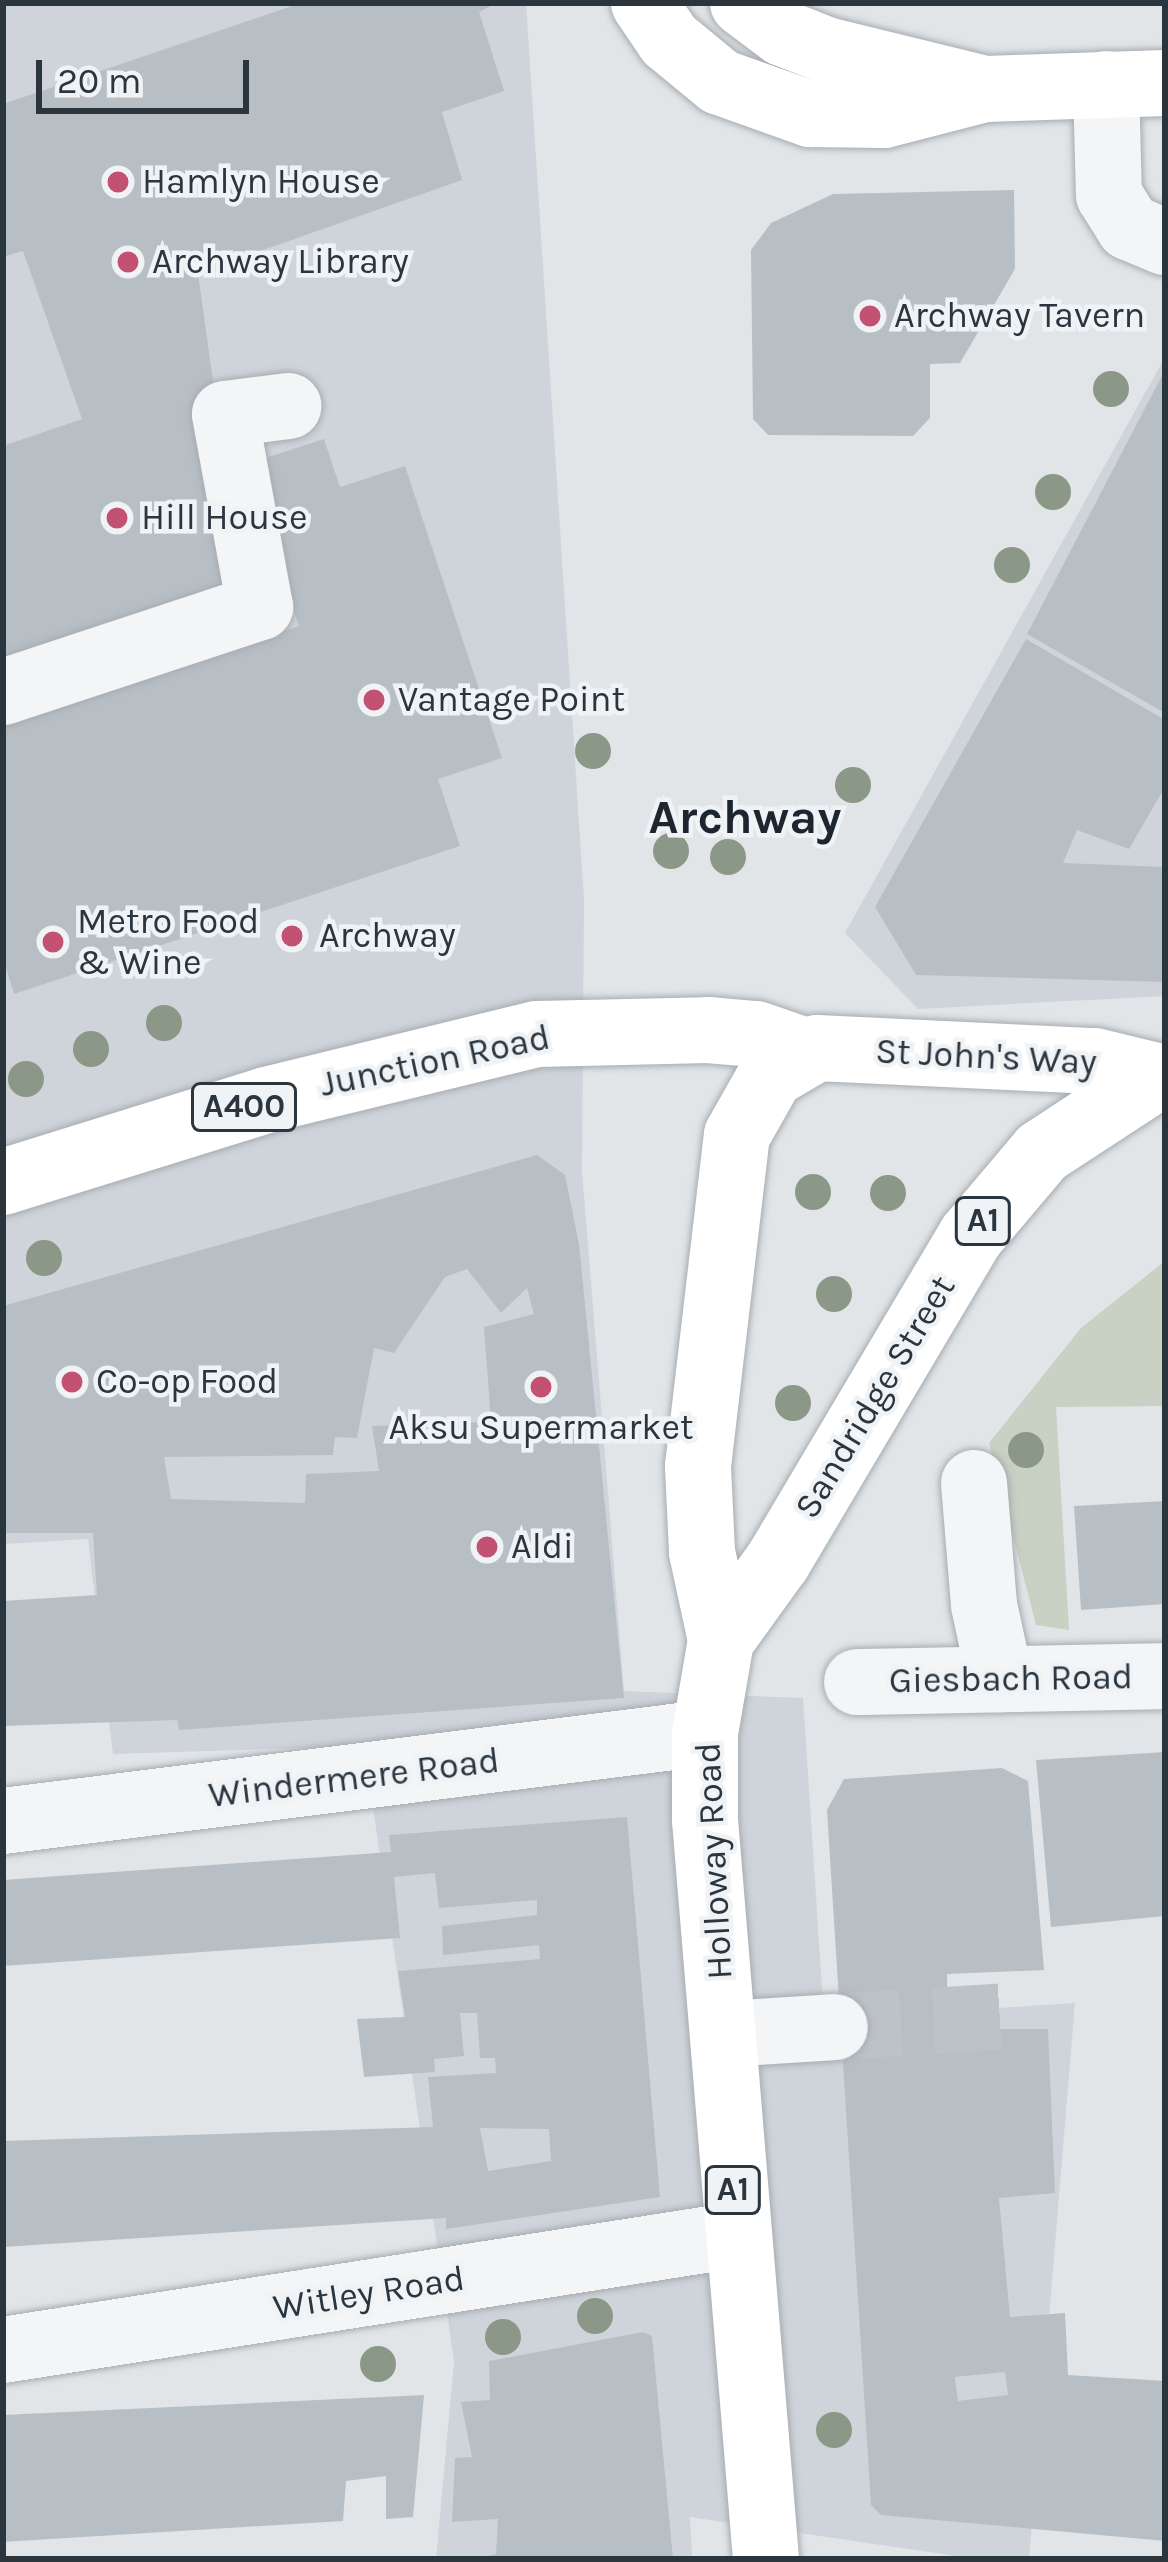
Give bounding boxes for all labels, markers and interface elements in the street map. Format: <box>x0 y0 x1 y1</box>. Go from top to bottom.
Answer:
scale bar <box>42 36 255 110</box>
text: 20 m <box>57 60 141 102</box>
place label: Hamlyn House <box>142 160 380 204</box>
marker: Hamlyn House <box>105 169 131 195</box>
place label: Archway Library <box>152 240 409 284</box>
marker: Archway Library <box>115 249 141 275</box>
place label: Archway Tavern <box>894 294 1145 338</box>
marker: Archway Tavern <box>857 303 883 329</box>
place label: Hill House <box>141 496 307 540</box>
marker: Hill House <box>104 505 130 531</box>
place label: Vantage Point <box>398 678 625 722</box>
marker: Vantage Point <box>361 687 387 713</box>
district label: Archway <box>649 789 841 847</box>
place label: Metro Food & Wine <box>77 899 259 984</box>
place label: Archway <box>319 914 456 958</box>
marker: Archway <box>276 920 308 952</box>
marker: Metro Food & Wine <box>40 929 66 955</box>
street label: Junction Road <box>316 1016 554 1106</box>
street label: St John's Way <box>874 1030 1098 1084</box>
road number: A400 <box>190 1080 298 1134</box>
road number: A1 <box>953 1194 1013 1248</box>
street label: Sandridge Street <box>785 1268 965 1526</box>
place label: Co-op Food <box>96 1360 278 1404</box>
marker: Co-op Food <box>59 1369 85 1395</box>
marker: Aksu Supermarket <box>528 1374 554 1400</box>
place label: Aksu Supermarket <box>388 1406 694 1450</box>
place label: Aldi <box>511 1525 574 1569</box>
marker: Aldi <box>474 1534 500 1560</box>
street label: Giesbach Road <box>889 1655 1133 1703</box>
street label: Windermere Road <box>206 1739 502 1817</box>
street label: Holloway Road <box>686 1741 742 1981</box>
road number: A1 <box>703 2163 763 2217</box>
street label: Witley Road <box>270 2257 468 2329</box>

